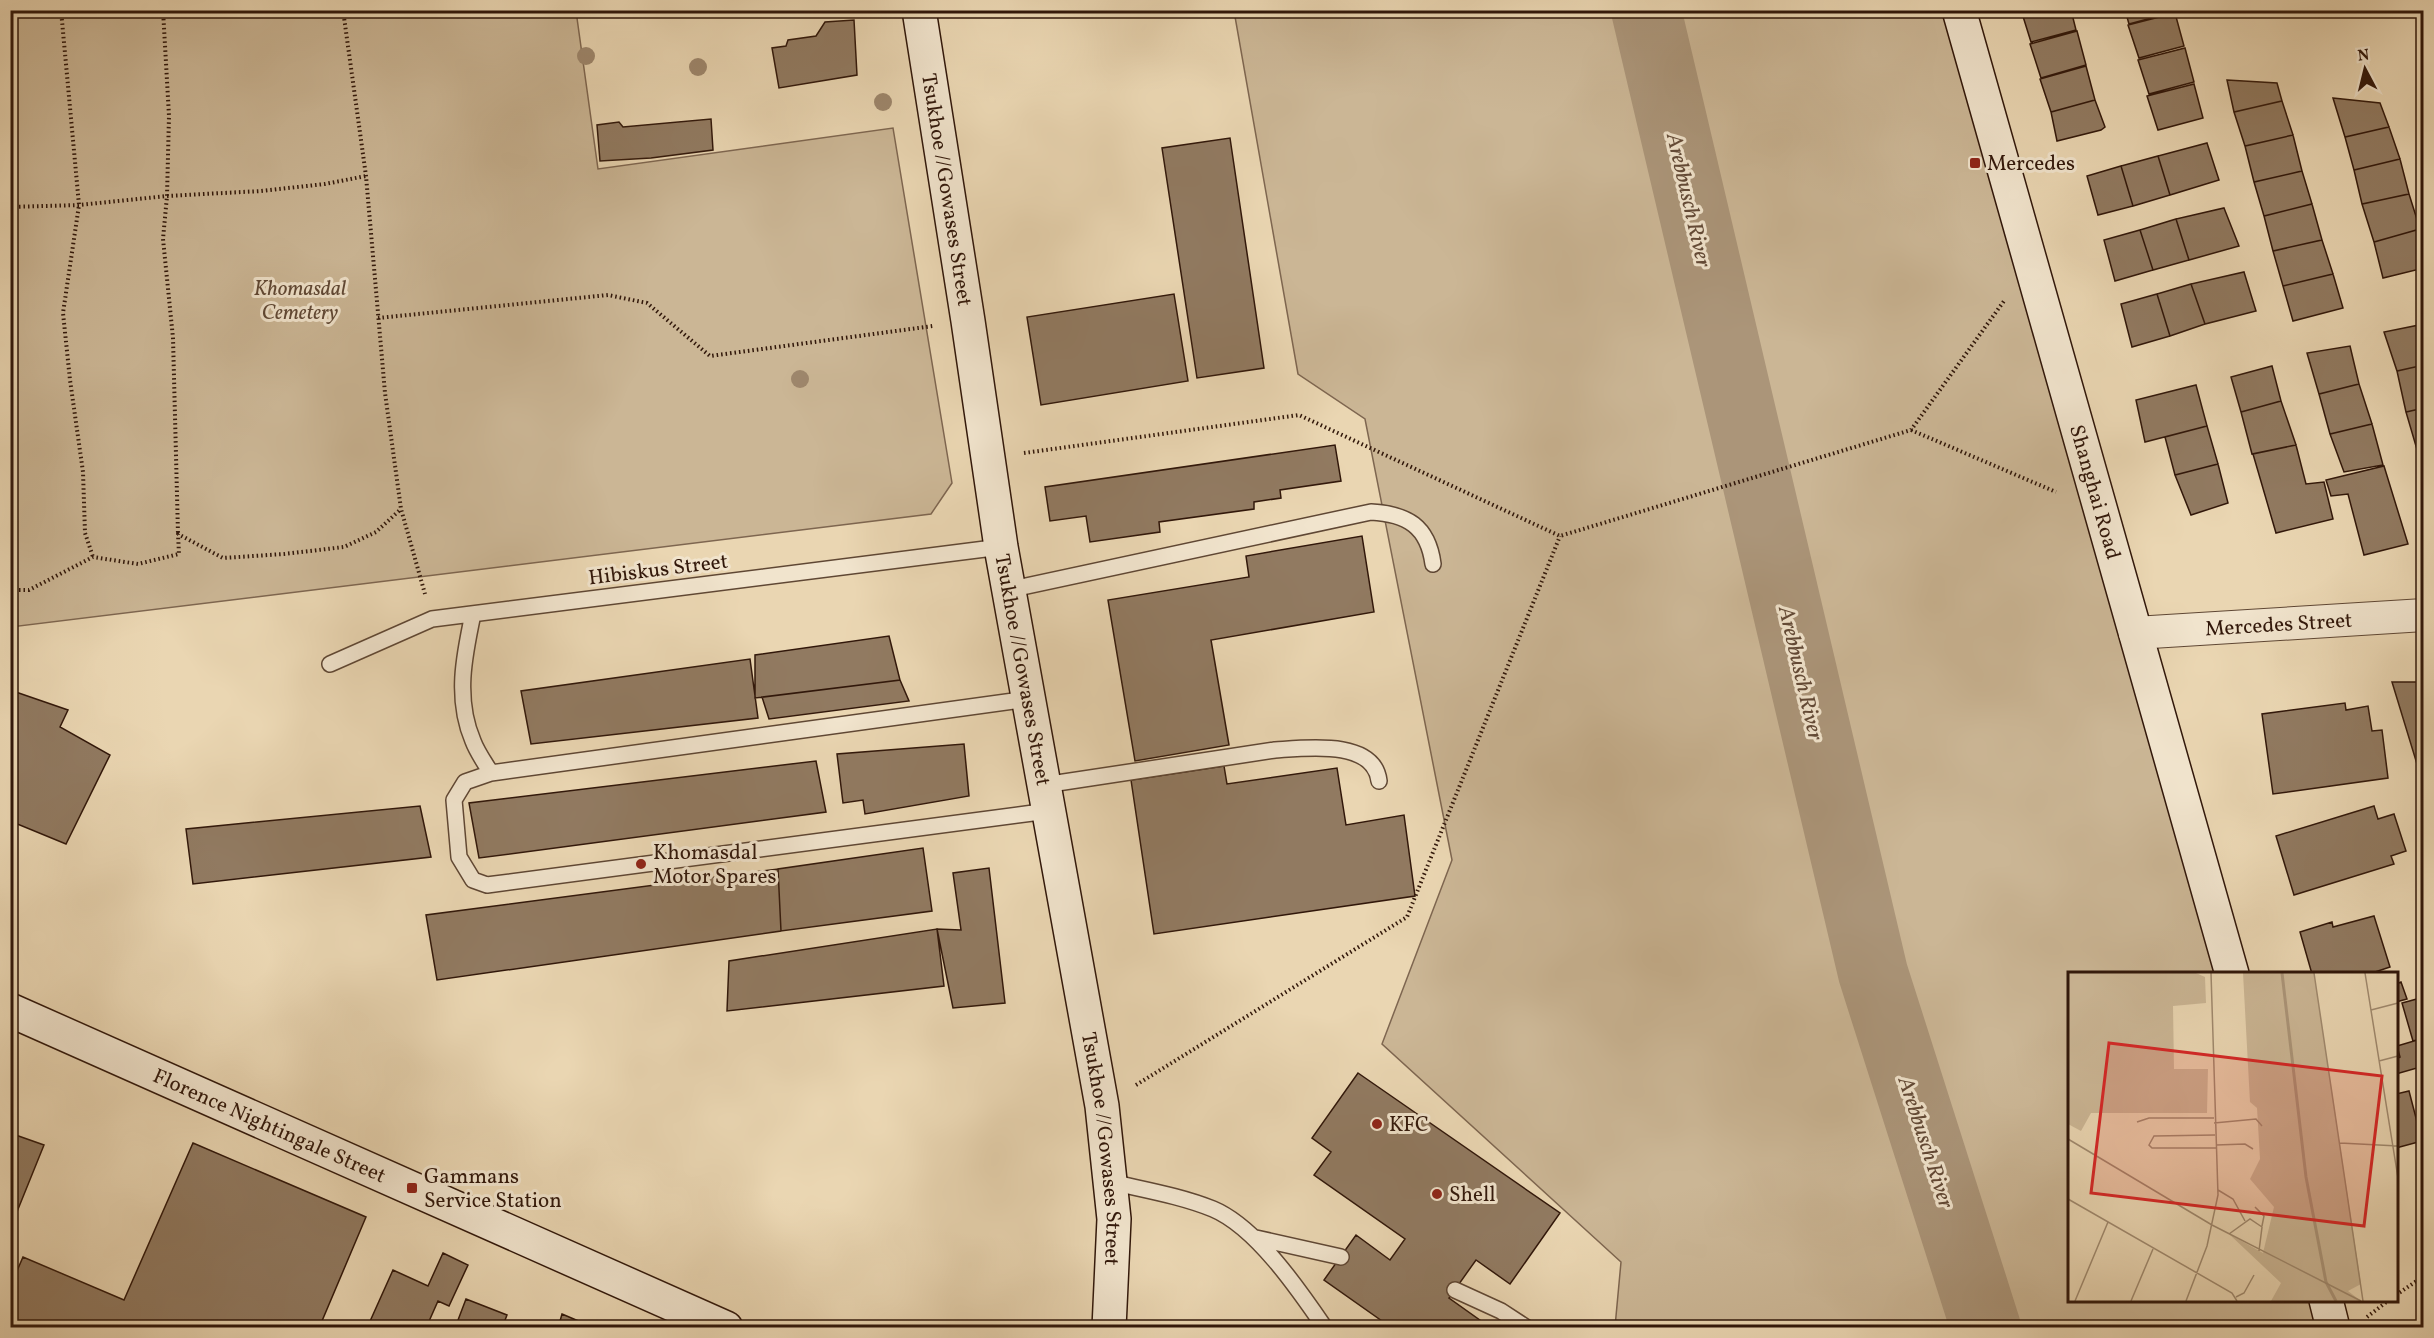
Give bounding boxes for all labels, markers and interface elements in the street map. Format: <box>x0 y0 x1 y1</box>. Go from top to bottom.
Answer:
north arrow <box>2335 39 2395 99</box>
text: N <box>2356 44 2371 68</box>
street label: Tsukhoe //Gowases Street <box>913 71 978 309</box>
water label: Arebbusch River <box>1657 129 1718 271</box>
place label: Mercedes <box>1987 150 2075 179</box>
marker: Mercedes <box>1968 156 1982 170</box>
park label: Khomasdal Cemetery <box>254 275 346 328</box>
street label: Shanghai Road <box>2061 422 2127 563</box>
street label: Hibiskus Street <box>587 548 730 593</box>
street label: Tsukhoe //Gowases Street <box>987 552 1057 788</box>
water label: Arebbusch River <box>1769 602 1830 744</box>
street label: Mercedes Street <box>2204 606 2353 645</box>
place label: Khomasdal Motor Spares <box>653 839 776 892</box>
marker: Khomasdal Motor Spares <box>634 857 648 871</box>
inset map <box>2068 972 2398 1302</box>
street label: Tsukhoe //Gowases Street <box>1073 1030 1127 1266</box>
street label: Florence Nightingale Street <box>148 1062 390 1191</box>
water label: Arebbusch River <box>1888 1072 1961 1213</box>
place label: KFC <box>1389 1111 1429 1140</box>
marker: KFC <box>1370 1117 1384 1131</box>
place label: Gammans Service Station <box>424 1163 562 1216</box>
marker: Gammans Service Station <box>405 1181 419 1195</box>
place label: Shell <box>1449 1181 1496 1210</box>
marker: Shell <box>1430 1187 1444 1201</box>

